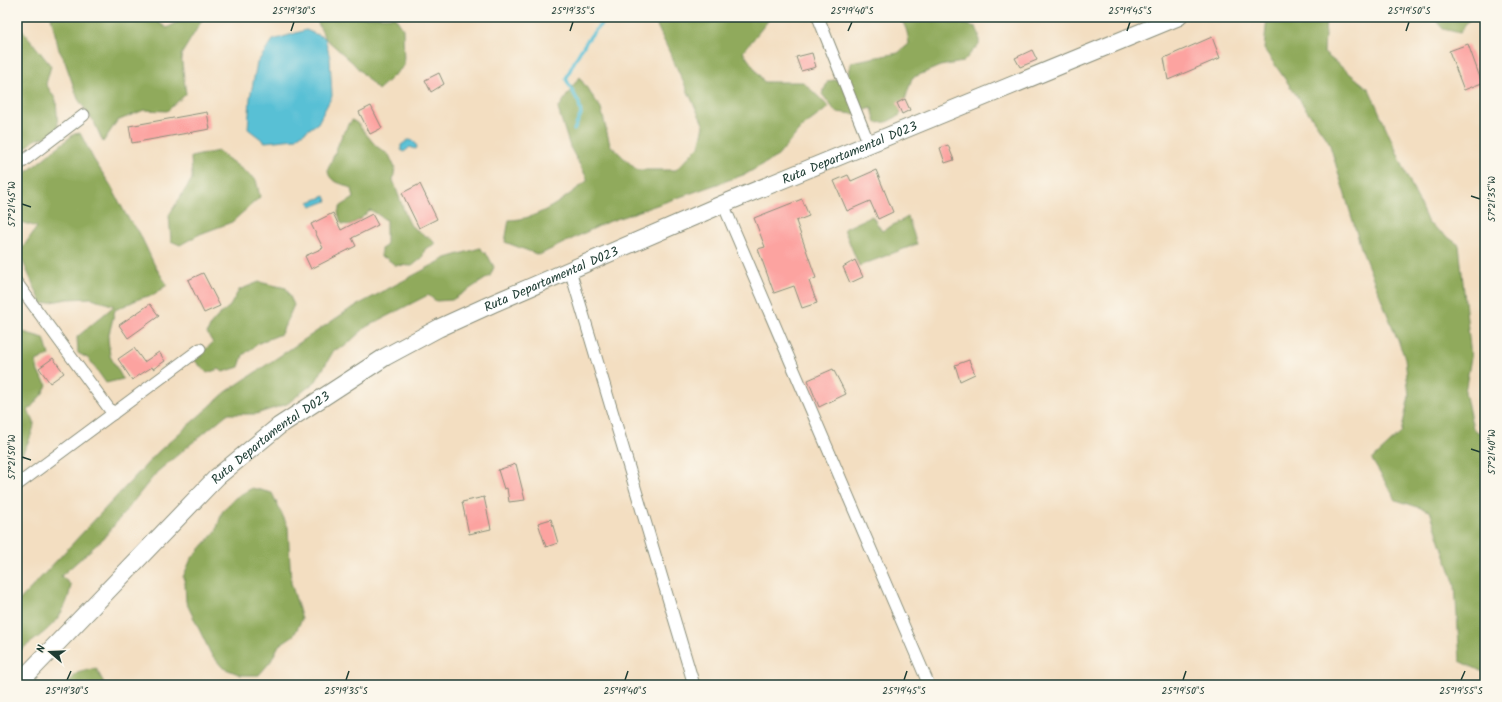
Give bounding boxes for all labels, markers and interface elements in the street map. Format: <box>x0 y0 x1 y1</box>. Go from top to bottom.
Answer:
text: 25°19'30"S <box>272 3 316 19</box>
text: 25°19'35"S <box>551 3 596 19</box>
text: 25°19'40"S <box>830 3 874 19</box>
text: 25°19'45"S <box>1108 3 1152 19</box>
text: 25°19'50"S <box>1387 3 1431 19</box>
street label: Ruta Departamental D023 <box>779 116 921 191</box>
text: 57°21'35"W <box>1484 176 1500 222</box>
text: 57°21'45"W <box>4 181 20 227</box>
street label: Ruta Departamental D023 <box>481 241 622 318</box>
street label: Ruta Departamental D023 <box>206 386 335 490</box>
text: 57°21'40"W <box>1484 429 1500 475</box>
text: 57°21'50"W <box>4 434 20 480</box>
north arrow <box>30 632 70 672</box>
text: N <box>32 643 51 655</box>
text: 25°19'30"S <box>45 683 89 699</box>
text: 25°19'35"S <box>324 683 369 699</box>
text: 25°19'40"S <box>603 683 647 699</box>
text: 25°19'45"S <box>882 683 926 699</box>
text: 25°19'50"S <box>1161 683 1205 699</box>
text: 25°19'55"S <box>1439 683 1483 699</box>

